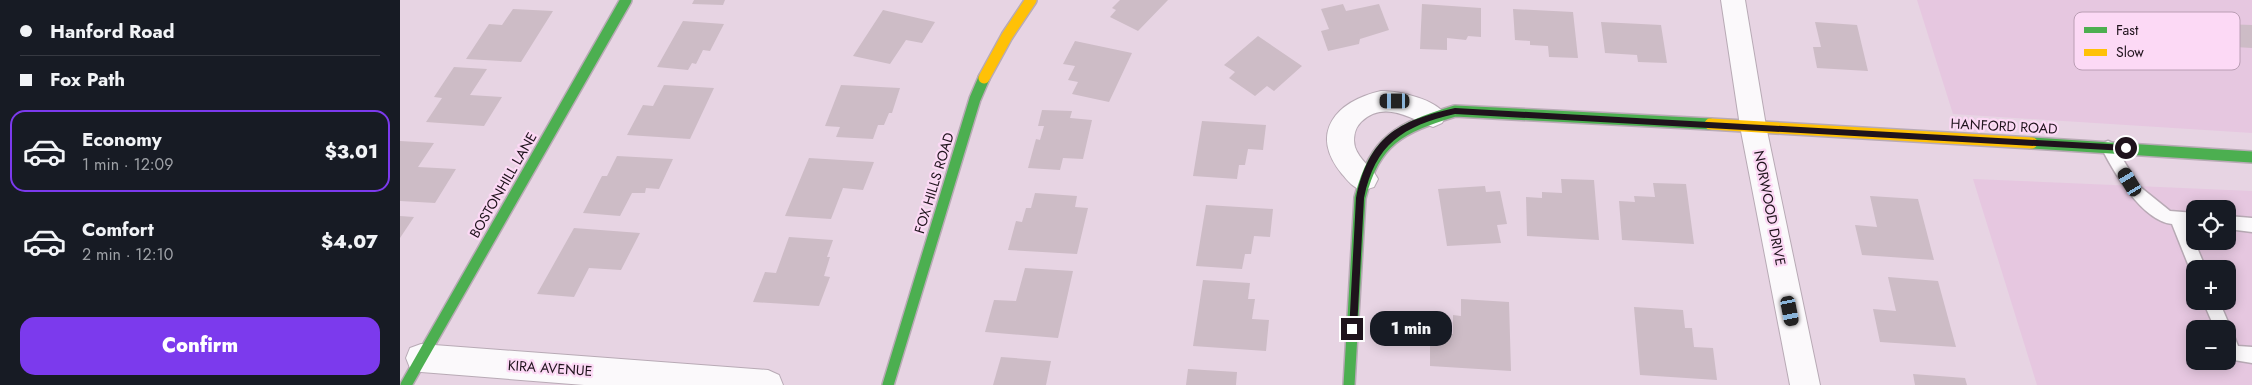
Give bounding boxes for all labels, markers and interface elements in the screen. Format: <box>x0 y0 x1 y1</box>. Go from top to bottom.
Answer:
legend <box>2074 12 2240 70</box>
text: Hanford Road <box>50 18 175 45</box>
text: Fast <box>2116 20 2139 40</box>
text: Slow <box>2116 42 2144 62</box>
text: Fox Path <box>50 66 125 93</box>
car <box>1380 94 1410 109</box>
street label: HANFORD ROAD <box>1950 113 2058 139</box>
text: Economy <box>82 126 162 153</box>
street label: BOSTONHILL LANE <box>465 128 541 242</box>
icon: car <box>22 129 67 174</box>
street label: FOX HILLS ROAD <box>909 130 959 236</box>
route start <box>2115 137 2137 159</box>
text: $3.01 <box>325 138 378 165</box>
street label: NORWOOD DRIVE <box>1749 149 1791 267</box>
text: 1 min · 12:09 <box>82 153 173 176</box>
car <box>2115 165 2144 199</box>
map controls <box>2186 200 2236 370</box>
button: locate <box>2186 200 2236 250</box>
text: Comfort <box>82 216 154 243</box>
icon: car <box>22 219 67 264</box>
text: $4.07 <box>321 228 378 255</box>
text: 2 min · 12:10 <box>82 243 173 266</box>
button: + <box>2186 260 2236 310</box>
car <box>1779 295 1800 327</box>
callout: 1 min <box>1370 312 1452 346</box>
button: Confirm <box>20 317 380 375</box>
text: 1 min <box>1391 317 1431 340</box>
route end <box>1341 318 1363 340</box>
button: − <box>2186 320 2236 370</box>
street label: KIRA AVENUE <box>507 355 593 381</box>

